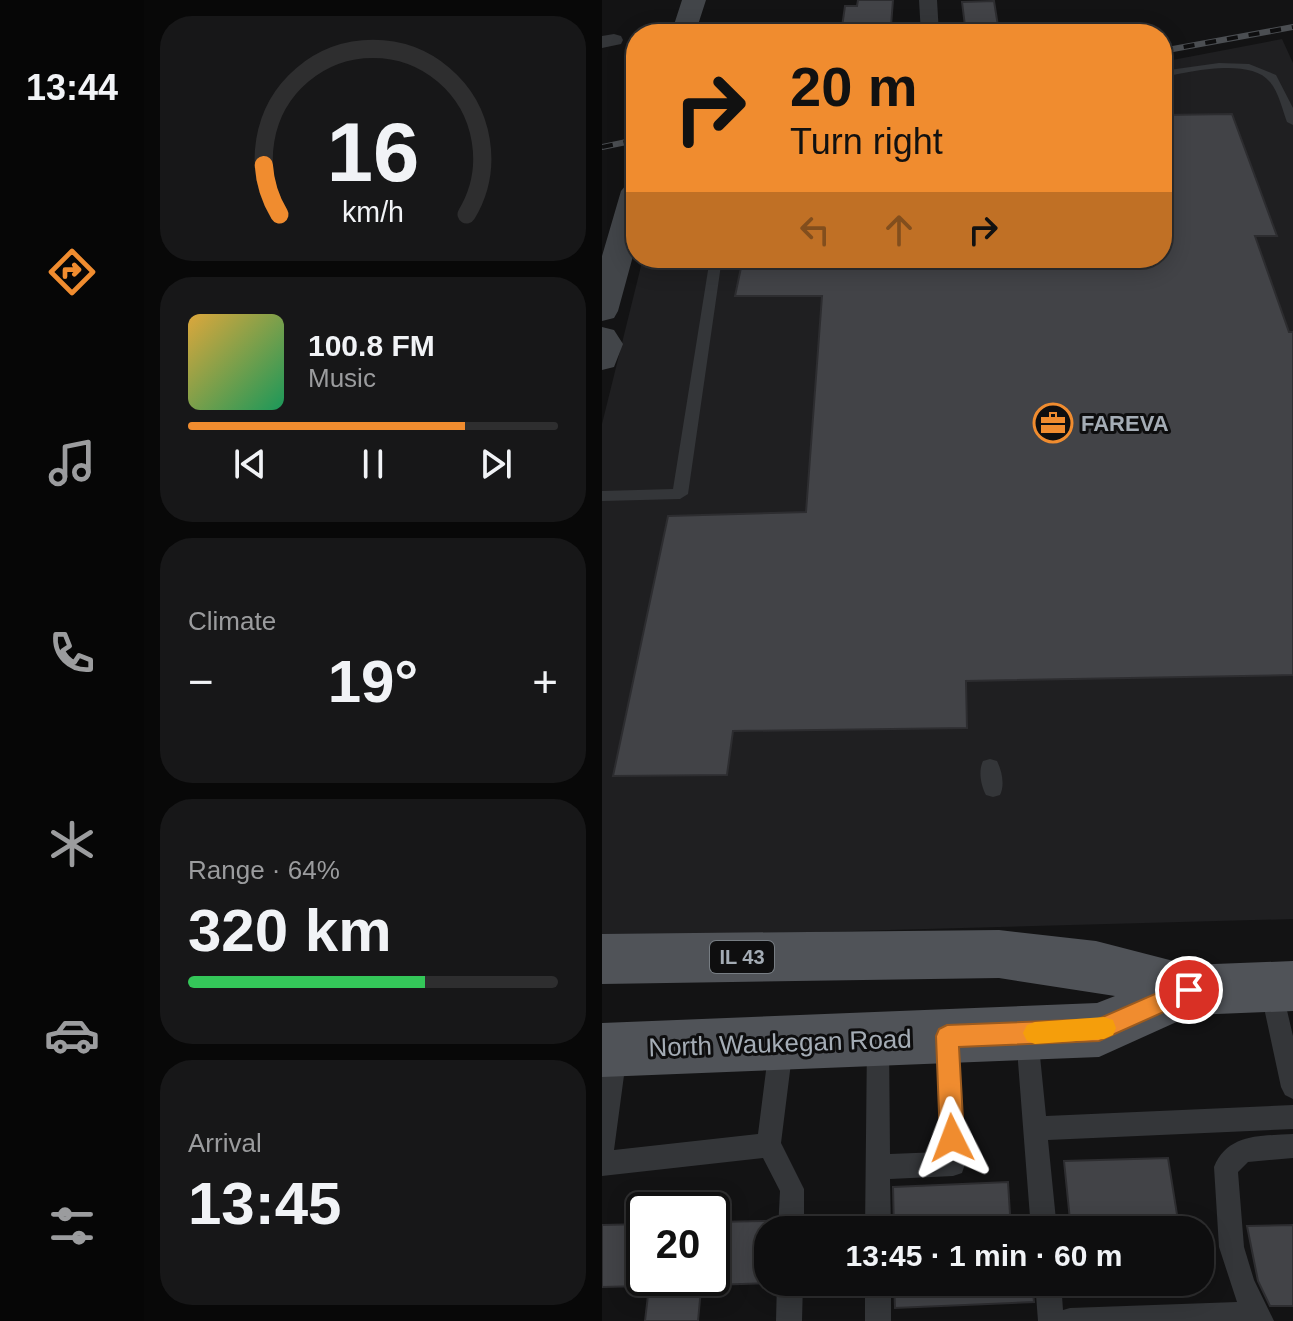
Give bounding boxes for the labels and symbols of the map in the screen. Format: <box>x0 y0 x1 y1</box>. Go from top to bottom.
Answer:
office icon: FAREVA <box>1032 402 1074 444</box>
place label: FAREVA <box>1081 411 1169 436</box>
road number: IL 43 <box>710 941 774 973</box>
pin <box>1155 956 1223 1024</box>
street label: North Waukegan Road <box>648 1023 912 1063</box>
position arrow <box>910 1096 994 1180</box>
speed limit sign: 20 <box>626 1192 730 1296</box>

